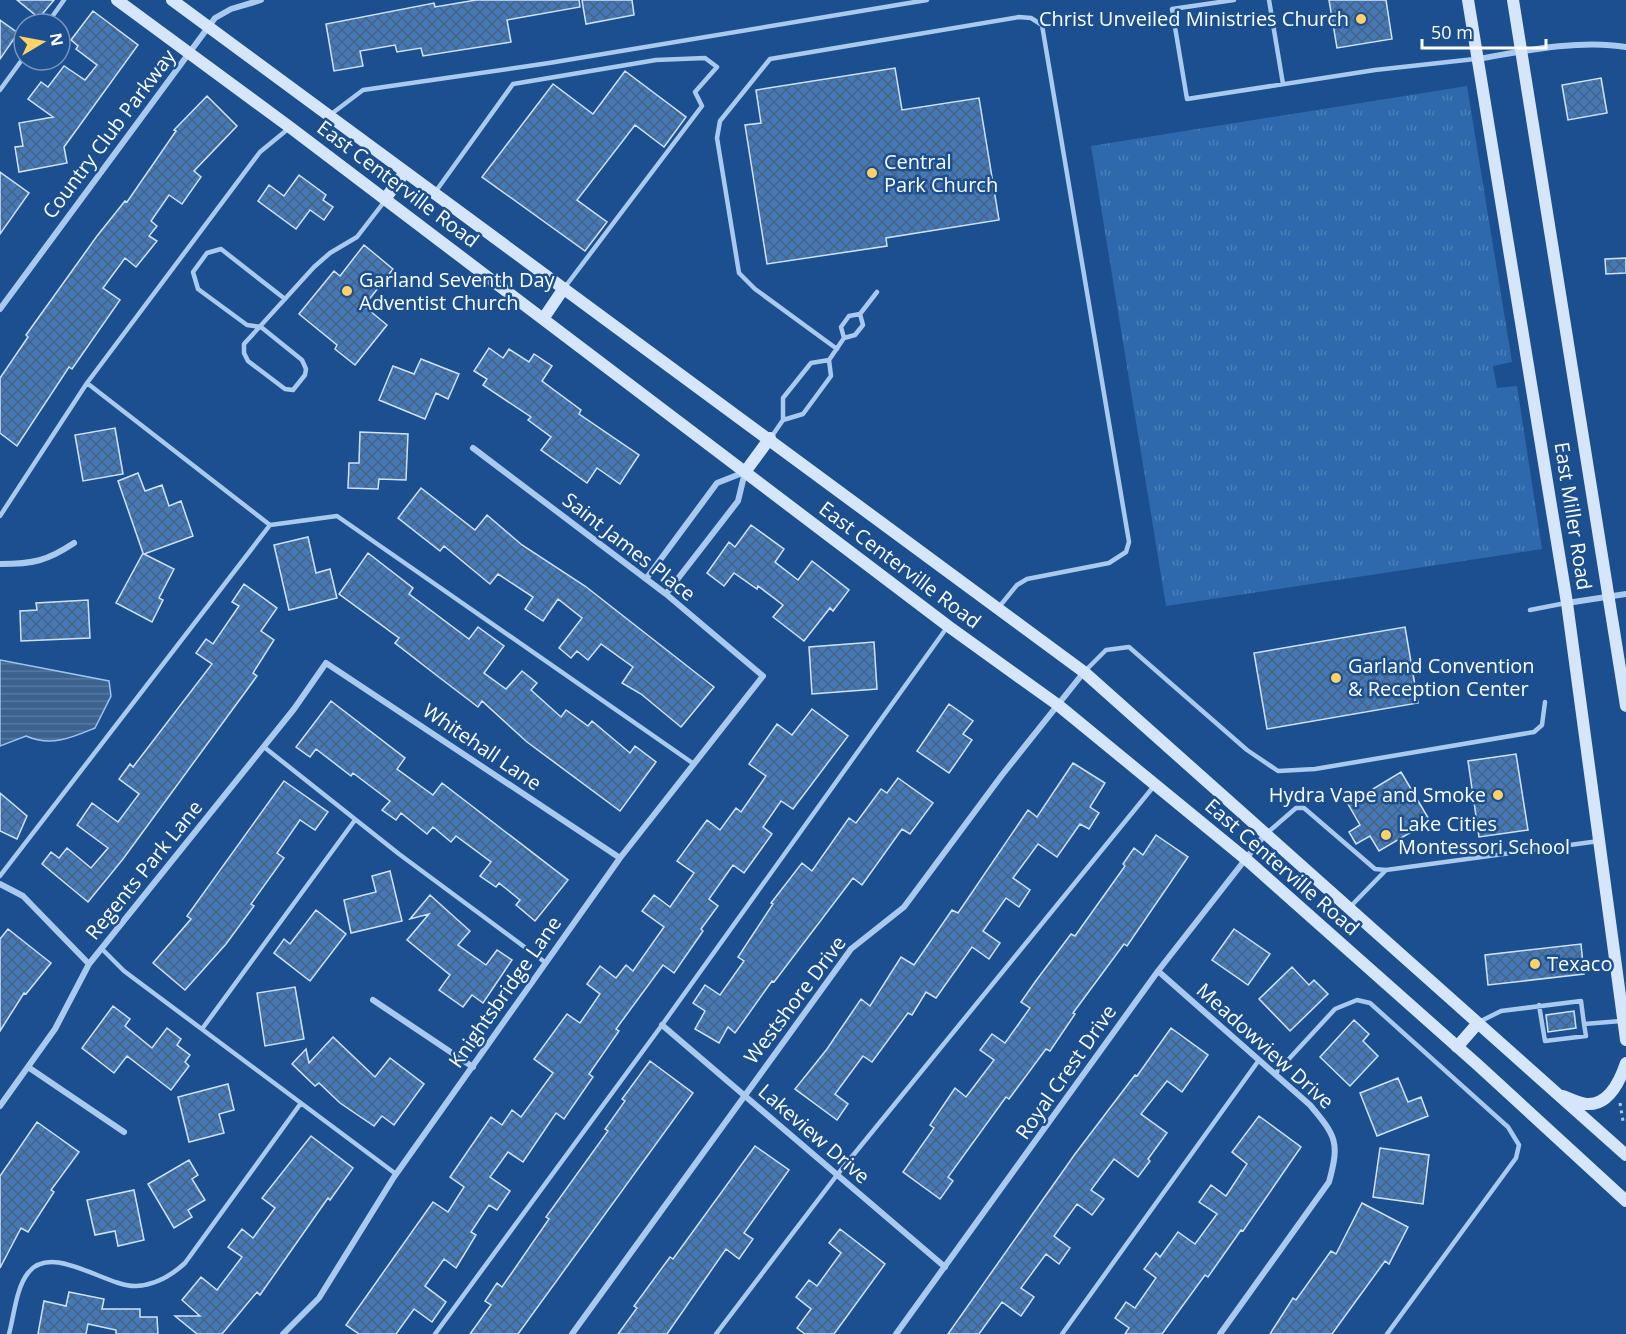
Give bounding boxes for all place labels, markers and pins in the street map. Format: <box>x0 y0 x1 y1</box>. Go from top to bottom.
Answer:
place label: Christ Unveiled Ministries Church <box>1039 5 1349 32</box>
marker: Christ Unveiled Ministries Church <box>1354 12 1368 26</box>
place label: Central Park Church <box>884 148 998 198</box>
marker: Central Park Church <box>865 166 879 180</box>
place label: Garland Seventh Day Adventist Church <box>359 266 556 316</box>
marker: Garland Seventh Day Adventist Church <box>340 284 354 298</box>
place label: Garland Convention & Reception Center <box>1348 652 1535 702</box>
marker: Garland Convention & Reception Center <box>1329 671 1343 685</box>
place label: Hydra Vape and Smoke <box>1269 781 1486 808</box>
marker: Hydra Vape and Smoke <box>1491 788 1505 802</box>
place label: Lake Cities Montessori School <box>1398 810 1570 860</box>
marker: Lake Cities Montessori School <box>1379 828 1393 842</box>
place label: Texaco <box>1547 950 1612 977</box>
marker: Texaco <box>1528 957 1542 971</box>

